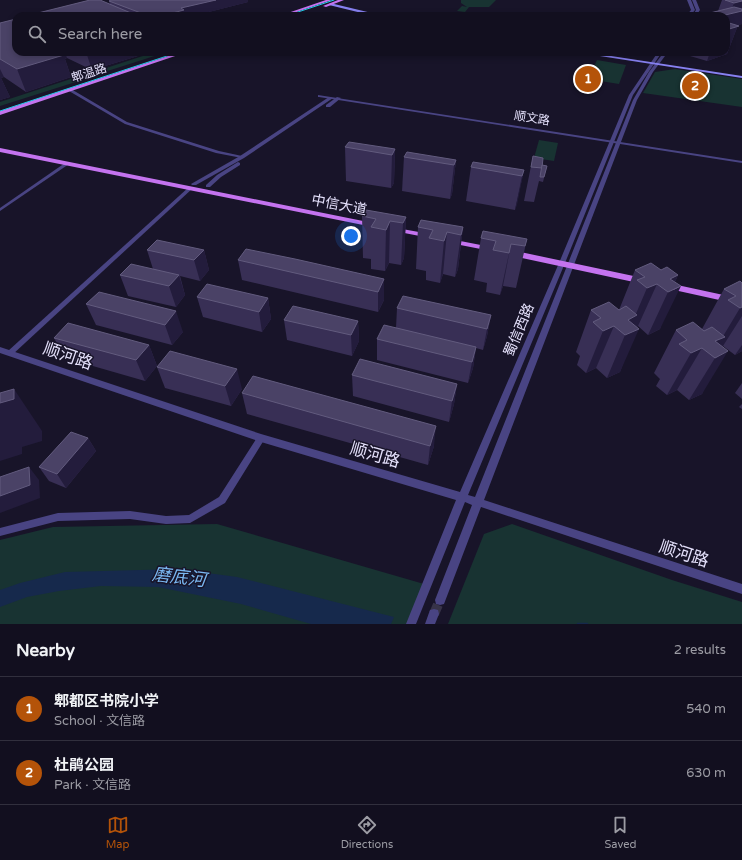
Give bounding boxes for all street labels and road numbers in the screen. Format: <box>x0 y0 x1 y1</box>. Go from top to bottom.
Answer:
street label: 郫温路 <box>70 61 108 85</box>
street label: 顺文路 <box>513 108 551 128</box>
street label: 中信大道 <box>310 191 368 219</box>
street label: 蜀信西路 <box>500 301 538 359</box>
street label: 顺河路 <box>40 338 96 374</box>
street label: 顺河路 <box>348 438 402 472</box>
street label: 顺河路 <box>657 536 711 572</box>

